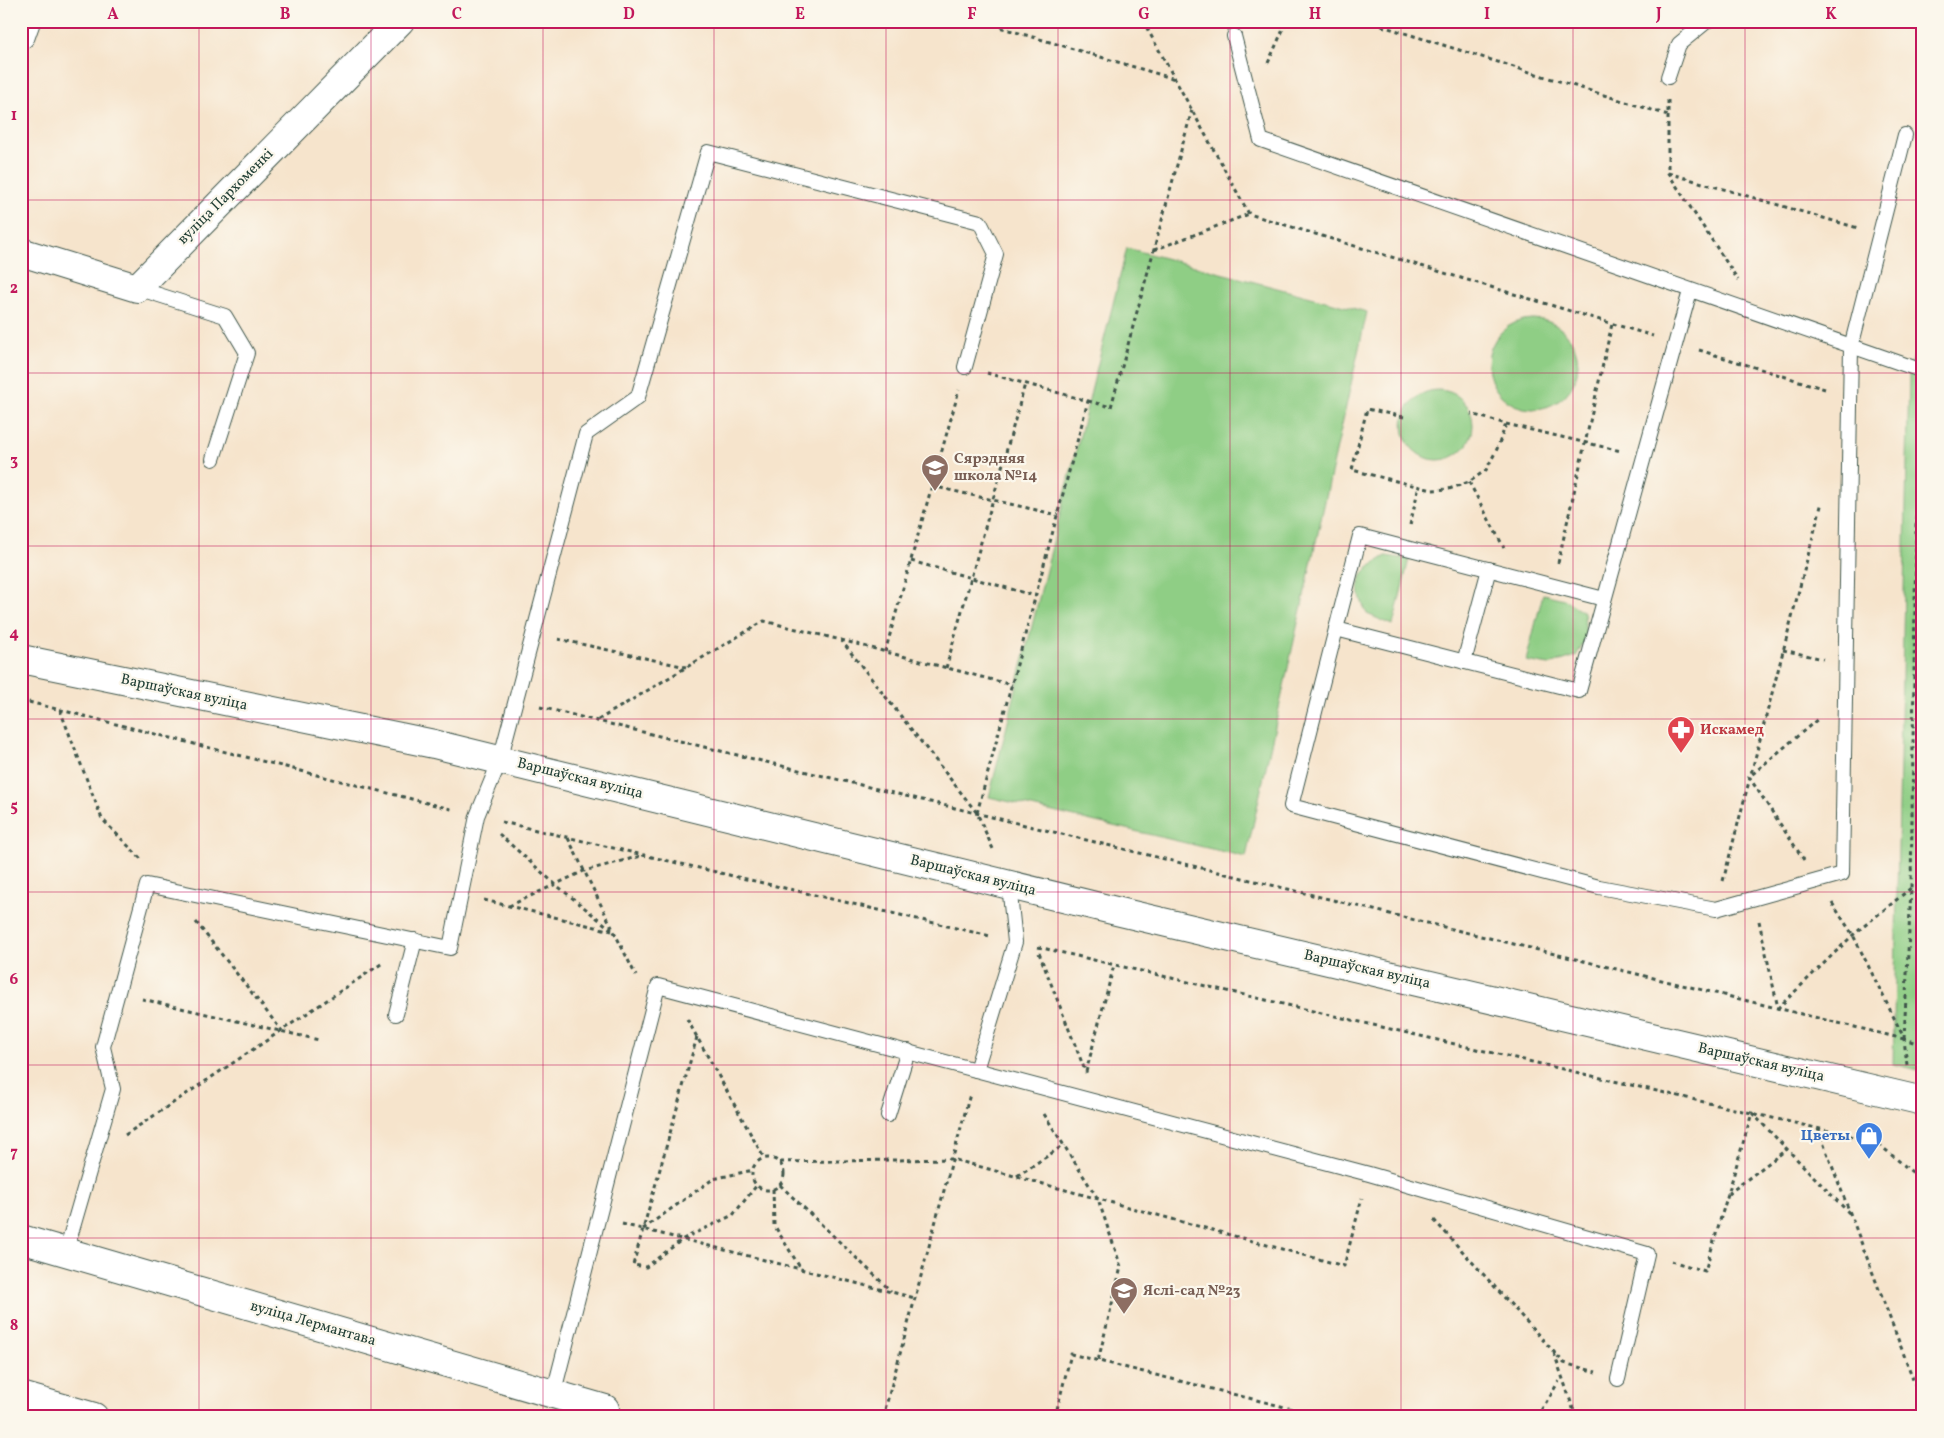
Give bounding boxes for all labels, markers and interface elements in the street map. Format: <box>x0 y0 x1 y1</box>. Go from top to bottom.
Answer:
text: A <box>107 4 119 26</box>
text: B <box>280 4 291 26</box>
text: C <box>452 4 462 26</box>
text: D <box>623 4 635 26</box>
text: E <box>795 4 805 26</box>
text: F <box>967 4 977 26</box>
text: G <box>1138 4 1150 26</box>
text: H <box>1309 4 1321 26</box>
text: I <box>1484 4 1490 26</box>
text: J <box>1655 4 1662 26</box>
text: K <box>1825 4 1837 26</box>
text: 1 <box>11 105 17 127</box>
street label: вуліца Пархоменкі <box>173 144 279 250</box>
text: 2 <box>10 278 18 300</box>
place label: Сярэдняя школа №14 <box>954 449 1037 487</box>
text: 3 <box>10 450 18 472</box>
school or university icon: Сярэдняя школа №14 <box>920 453 950 492</box>
text: 4 <box>9 623 19 645</box>
street label: Варшаўская вуліца <box>119 669 249 717</box>
pharmacy icon: Искамед <box>1666 715 1696 754</box>
place label: Искамед <box>1700 720 1764 741</box>
street label: Варшаўская вуліца <box>515 753 645 805</box>
text: 5 <box>10 796 18 818</box>
street label: Варшаўская вуліца <box>908 850 1038 902</box>
street label: Варшаўская вуліца <box>1302 945 1432 995</box>
text: 6 <box>10 969 19 991</box>
street label: Варшаўская вуліца <box>1696 1038 1826 1088</box>
shop icon: Цветы <box>1854 1121 1884 1160</box>
place label: Цветы <box>1801 1126 1850 1147</box>
text: 7 <box>10 1142 18 1164</box>
school or university icon: Яслі-сад №23 <box>1109 1276 1139 1315</box>
place label: Яслі-сад №23 <box>1143 1281 1241 1302</box>
street label: вуліца Лермантава <box>248 1296 378 1352</box>
text: 8 <box>10 1315 18 1337</box>

